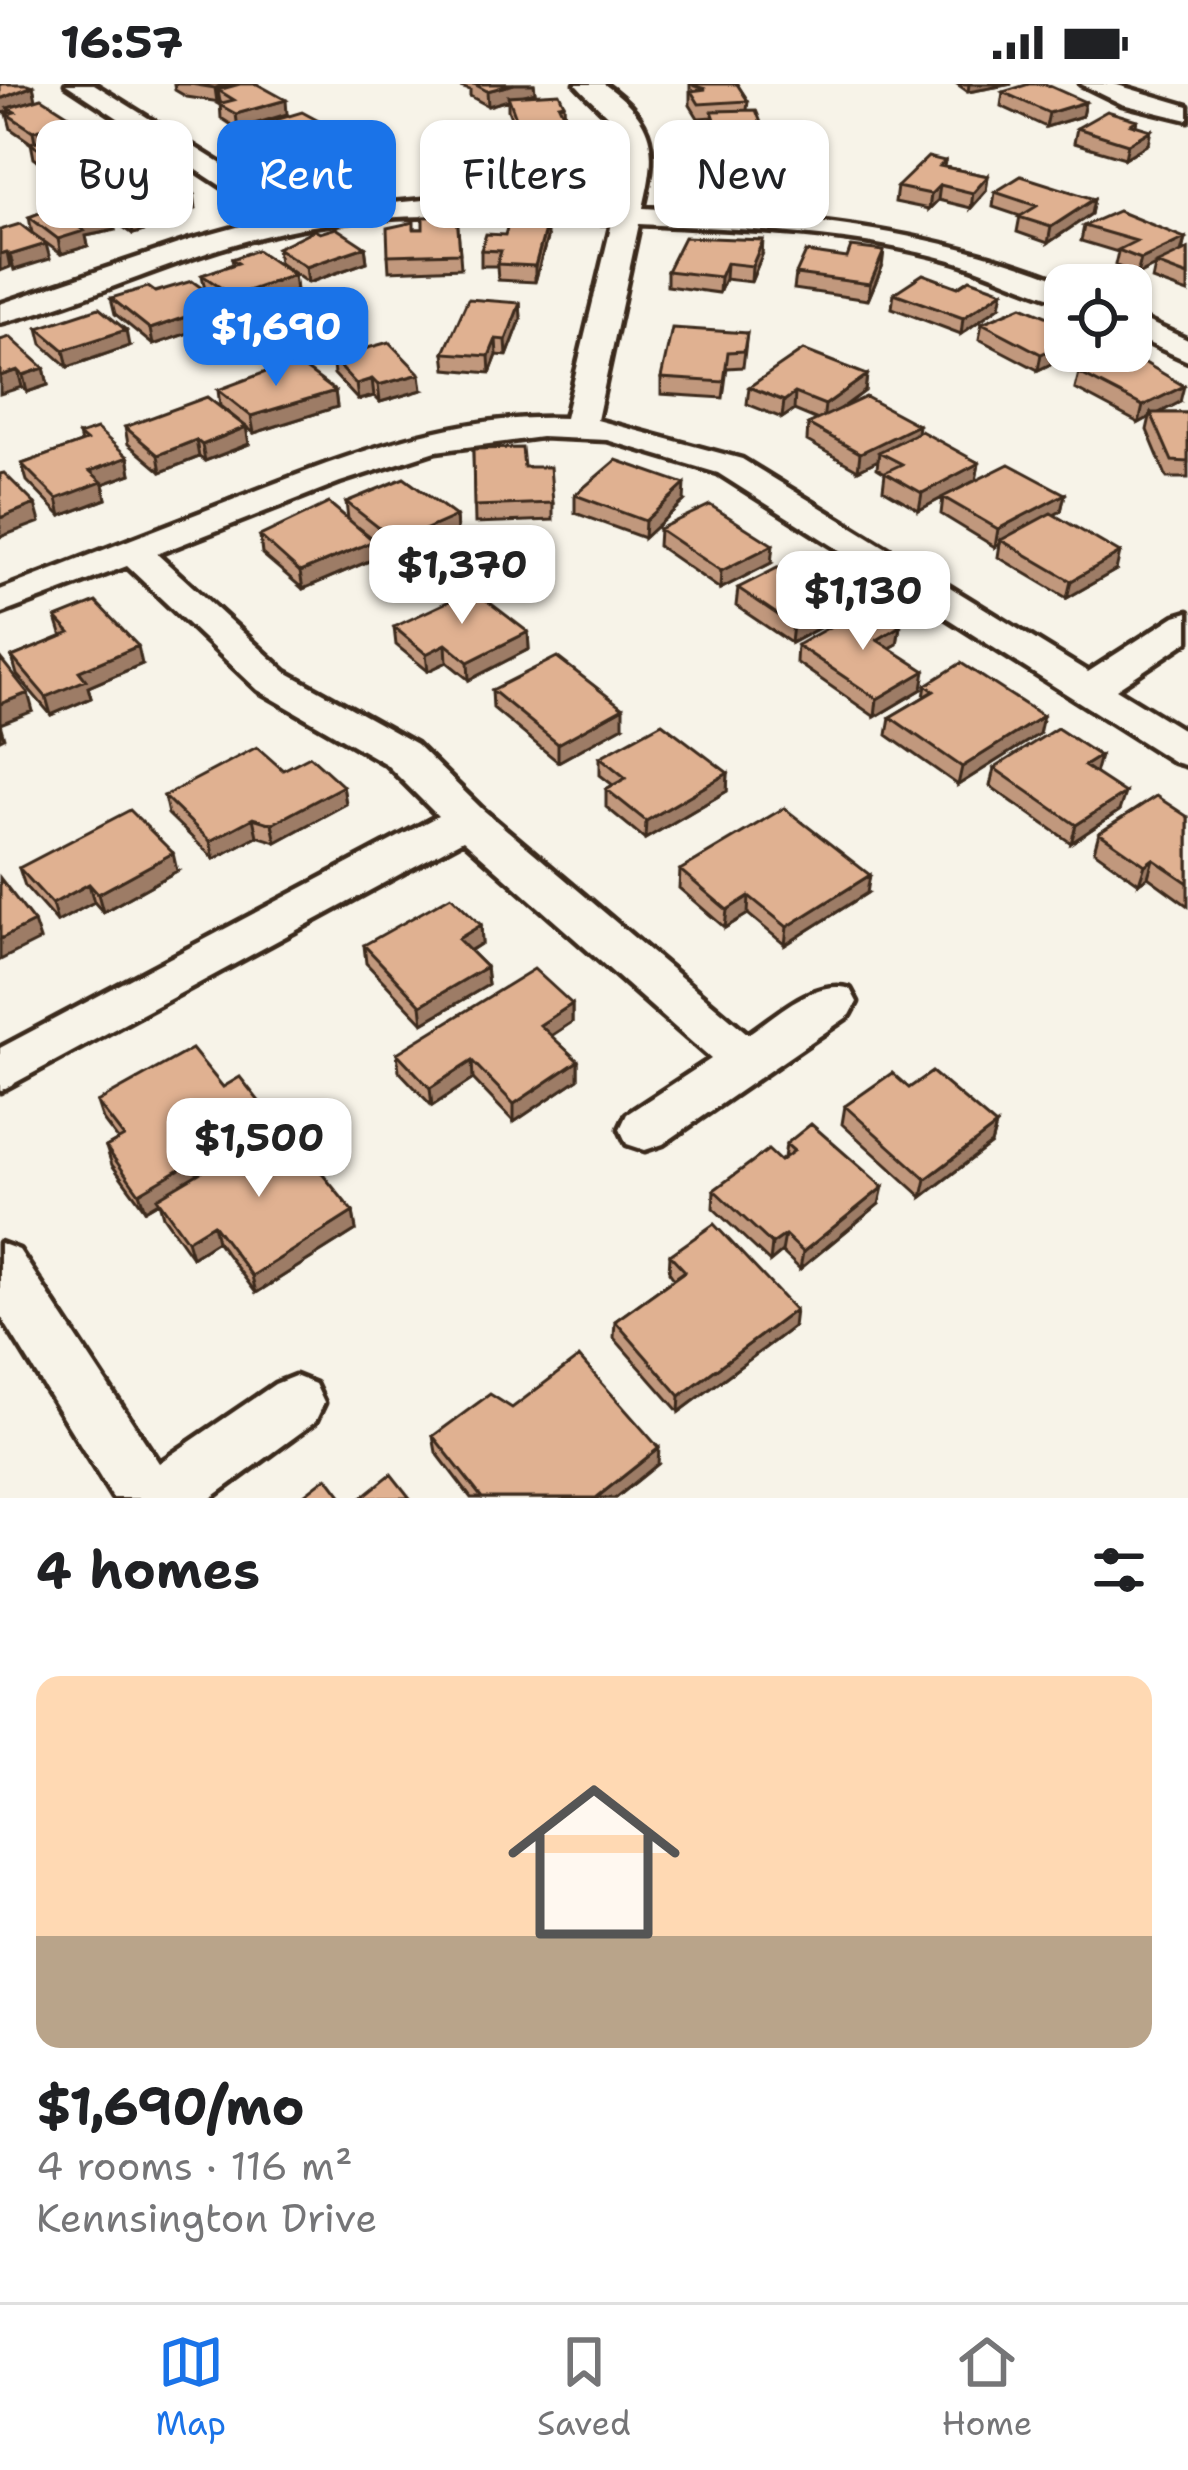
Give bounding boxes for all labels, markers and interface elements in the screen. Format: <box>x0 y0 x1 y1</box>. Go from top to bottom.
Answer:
text: 16:57 <box>60 12 183 72</box>
chip: Buy <box>36 120 193 228</box>
chip: Rent <box>217 120 396 228</box>
chip: Filters <box>420 120 630 228</box>
chip: New <box>654 120 829 228</box>
map controls <box>1044 264 1152 372</box>
button: locate <box>1044 264 1152 372</box>
pin: $1,690 <box>178 287 374 389</box>
text: $1,690 <box>210 300 342 352</box>
pin: $1,370 <box>364 525 560 627</box>
text: $1,370 <box>396 538 528 590</box>
pin: $1,130 <box>765 551 961 653</box>
text: $1,130 <box>803 564 923 616</box>
pin: $1,500 <box>161 1098 357 1200</box>
text: $1,500 <box>194 1111 324 1163</box>
text: 4 homes <box>36 1536 260 1604</box>
icon: filters <box>1086 1537 1152 1603</box>
icon: home <box>486 1754 702 1970</box>
text: $1,690/mo <box>36 2072 305 2140</box>
text: 4 rooms · 116 m² <box>36 2140 353 2192</box>
text: Kennsington Drive <box>36 2192 377 2244</box>
tab: Map <box>155 2329 226 2446</box>
tab: Saved <box>537 2329 631 2446</box>
tab: Home <box>942 2329 1032 2446</box>

